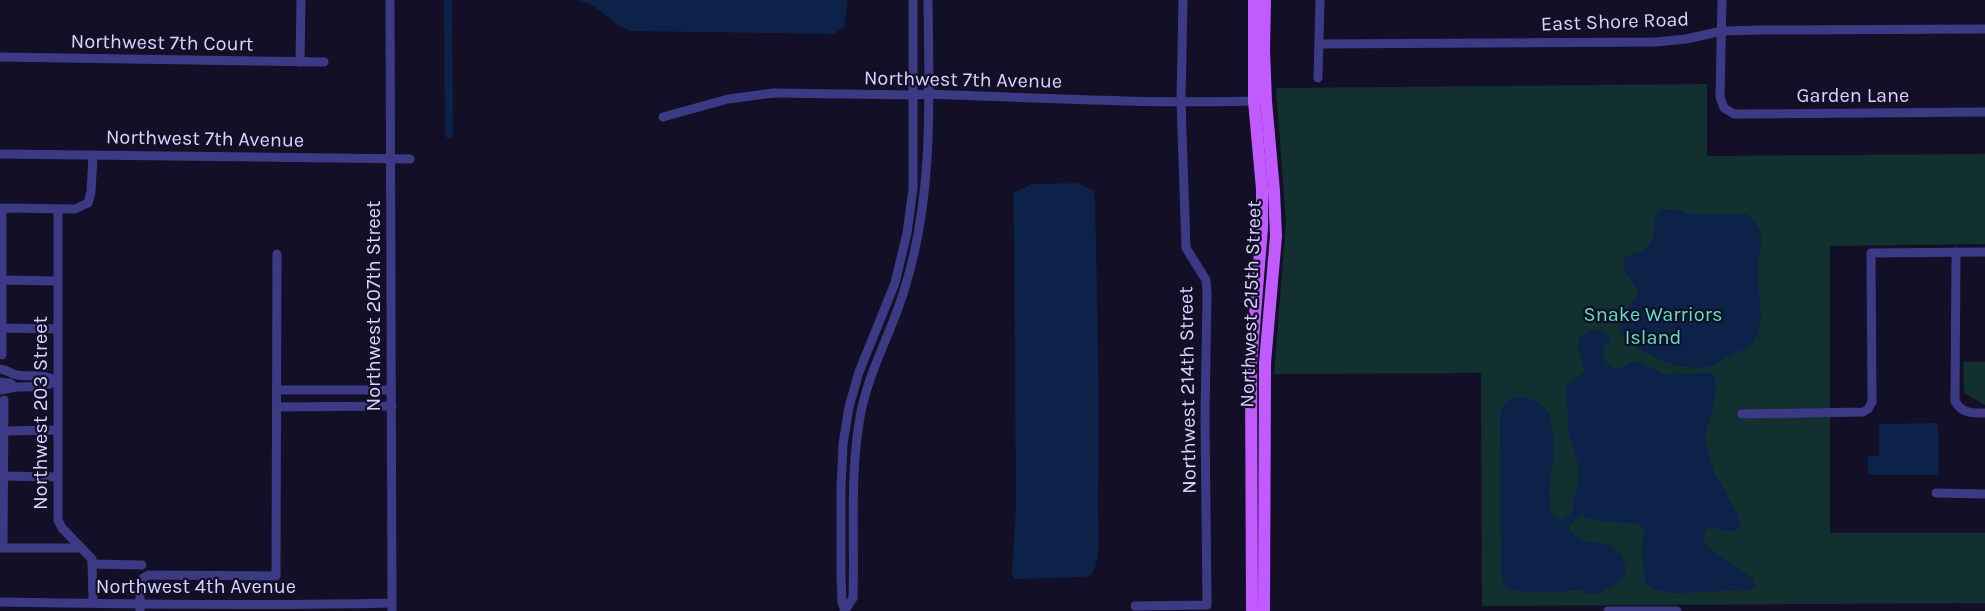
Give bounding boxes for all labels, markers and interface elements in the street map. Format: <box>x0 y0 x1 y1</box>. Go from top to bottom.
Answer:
street label: East Shore Road <box>1540 7 1690 36</box>
street label: Northwest 7th Court <box>70 29 254 56</box>
street label: Northwest 7th Avenue <box>864 66 1062 93</box>
street label: Garden Lane <box>1797 84 1909 107</box>
street label: Northwest 7th Avenue <box>106 125 304 152</box>
street label: Northwest 215th Street <box>1235 199 1266 408</box>
street label: Northwest 207th Street <box>362 200 385 412</box>
street label: Northwest 214th Street <box>1174 286 1201 494</box>
park label: Snake Warriors Island <box>1584 303 1722 349</box>
street label: Northwest 203 Street <box>29 316 52 510</box>
street label: Northwest 4th Avenue <box>96 575 296 598</box>

